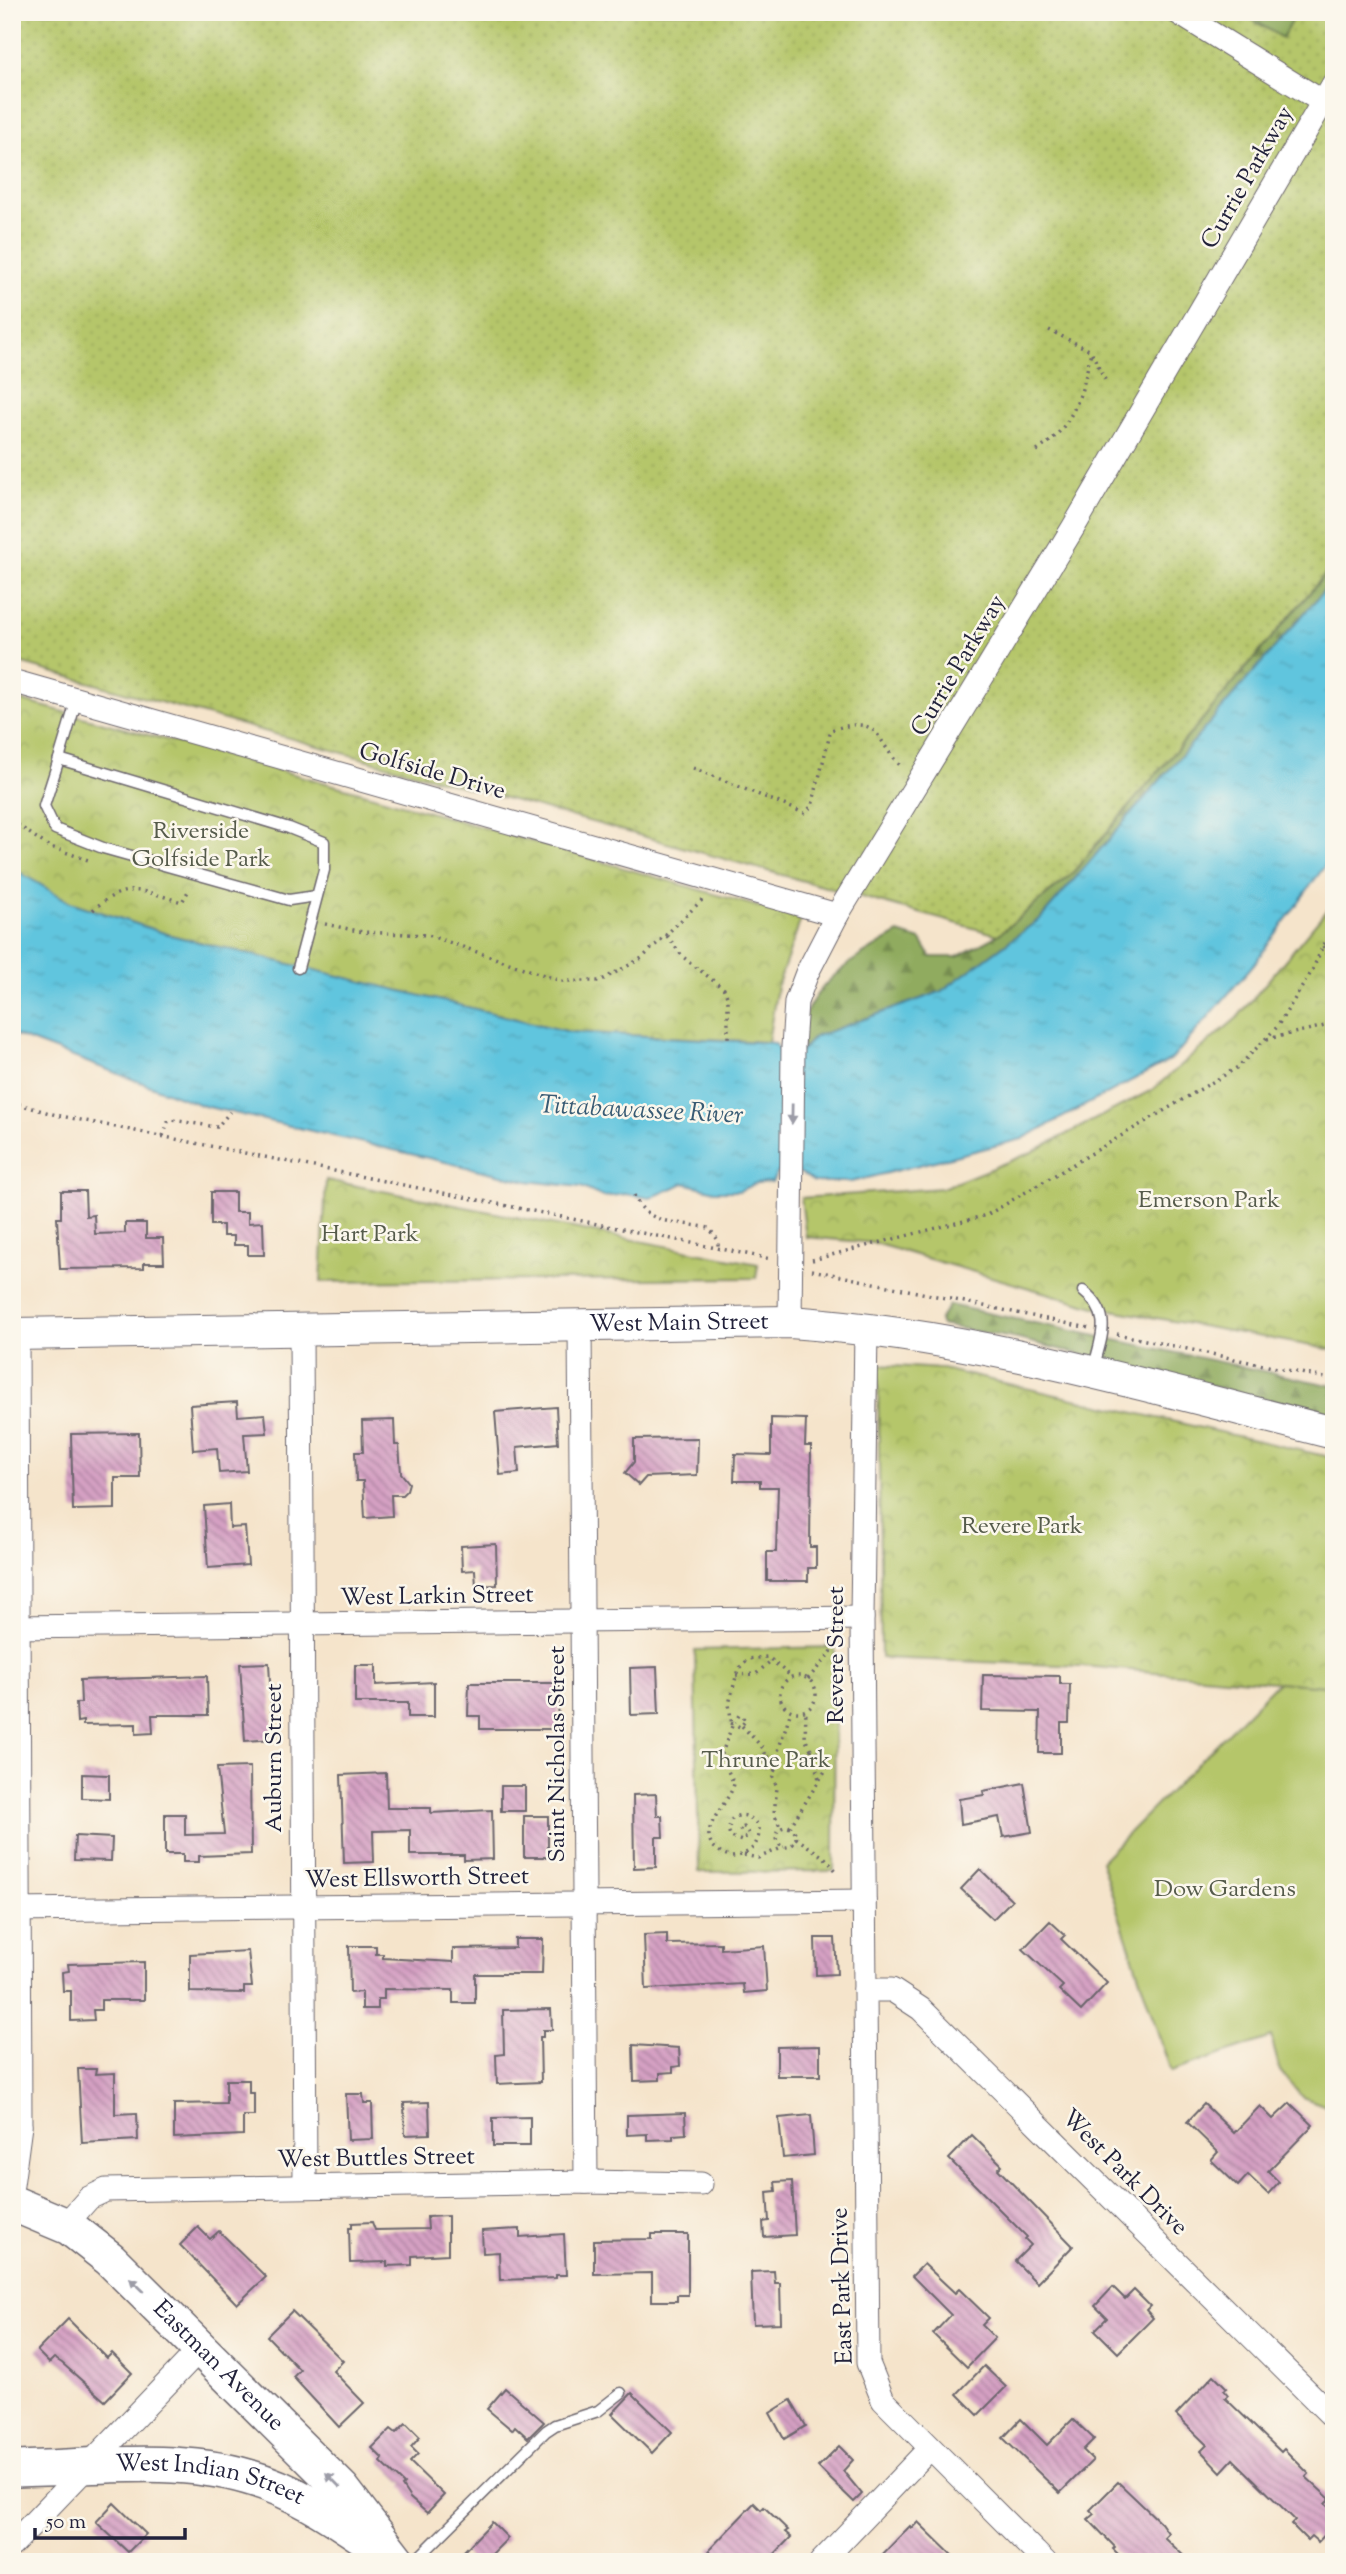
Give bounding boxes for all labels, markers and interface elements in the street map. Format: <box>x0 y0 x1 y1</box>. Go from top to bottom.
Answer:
street label: Currie Parkway <box>1193 100 1303 256</box>
street label: Currie Parkway <box>903 589 1015 743</box>
street label: Golfside Drive <box>355 735 509 809</box>
park label: Riverside Golfside Park <box>131 815 271 877</box>
water label: Tittabawassee River <box>538 1087 744 1135</box>
one-way arrow <box>786 1103 798 1125</box>
park label: Emerson Park <box>1138 1184 1280 1218</box>
park label: Hart Park <box>321 1218 419 1252</box>
street label: West Main Street <box>589 1305 769 1342</box>
park label: Revere Park <box>961 1510 1083 1544</box>
street label: West Larkin Street <box>340 1578 534 1616</box>
street label: Revere Street <box>820 1586 854 1724</box>
street label: Saint Nicholas Street <box>541 1645 575 1863</box>
street label: Auburn Street <box>258 1683 292 1833</box>
park label: Thrune Park <box>701 1744 831 1778</box>
street label: West Ellsworth Street <box>305 1860 529 1898</box>
park label: Dow Gardens <box>1154 1873 1296 1907</box>
street label: West Park Drive <box>1053 2102 1195 2244</box>
street label: West Buttles Street <box>277 2140 475 2178</box>
street label: East Park Drive <box>823 2207 863 2365</box>
one-way arrow <box>128 2277 145 2294</box>
street label: Eastman Avenue <box>144 2293 292 2439</box>
street label: West Indian Street <box>115 2447 311 2515</box>
one-way arrow <box>325 2472 341 2488</box>
scale bar <box>35 2497 186 2541</box>
text: 50 m <box>45 2508 86 2538</box>

